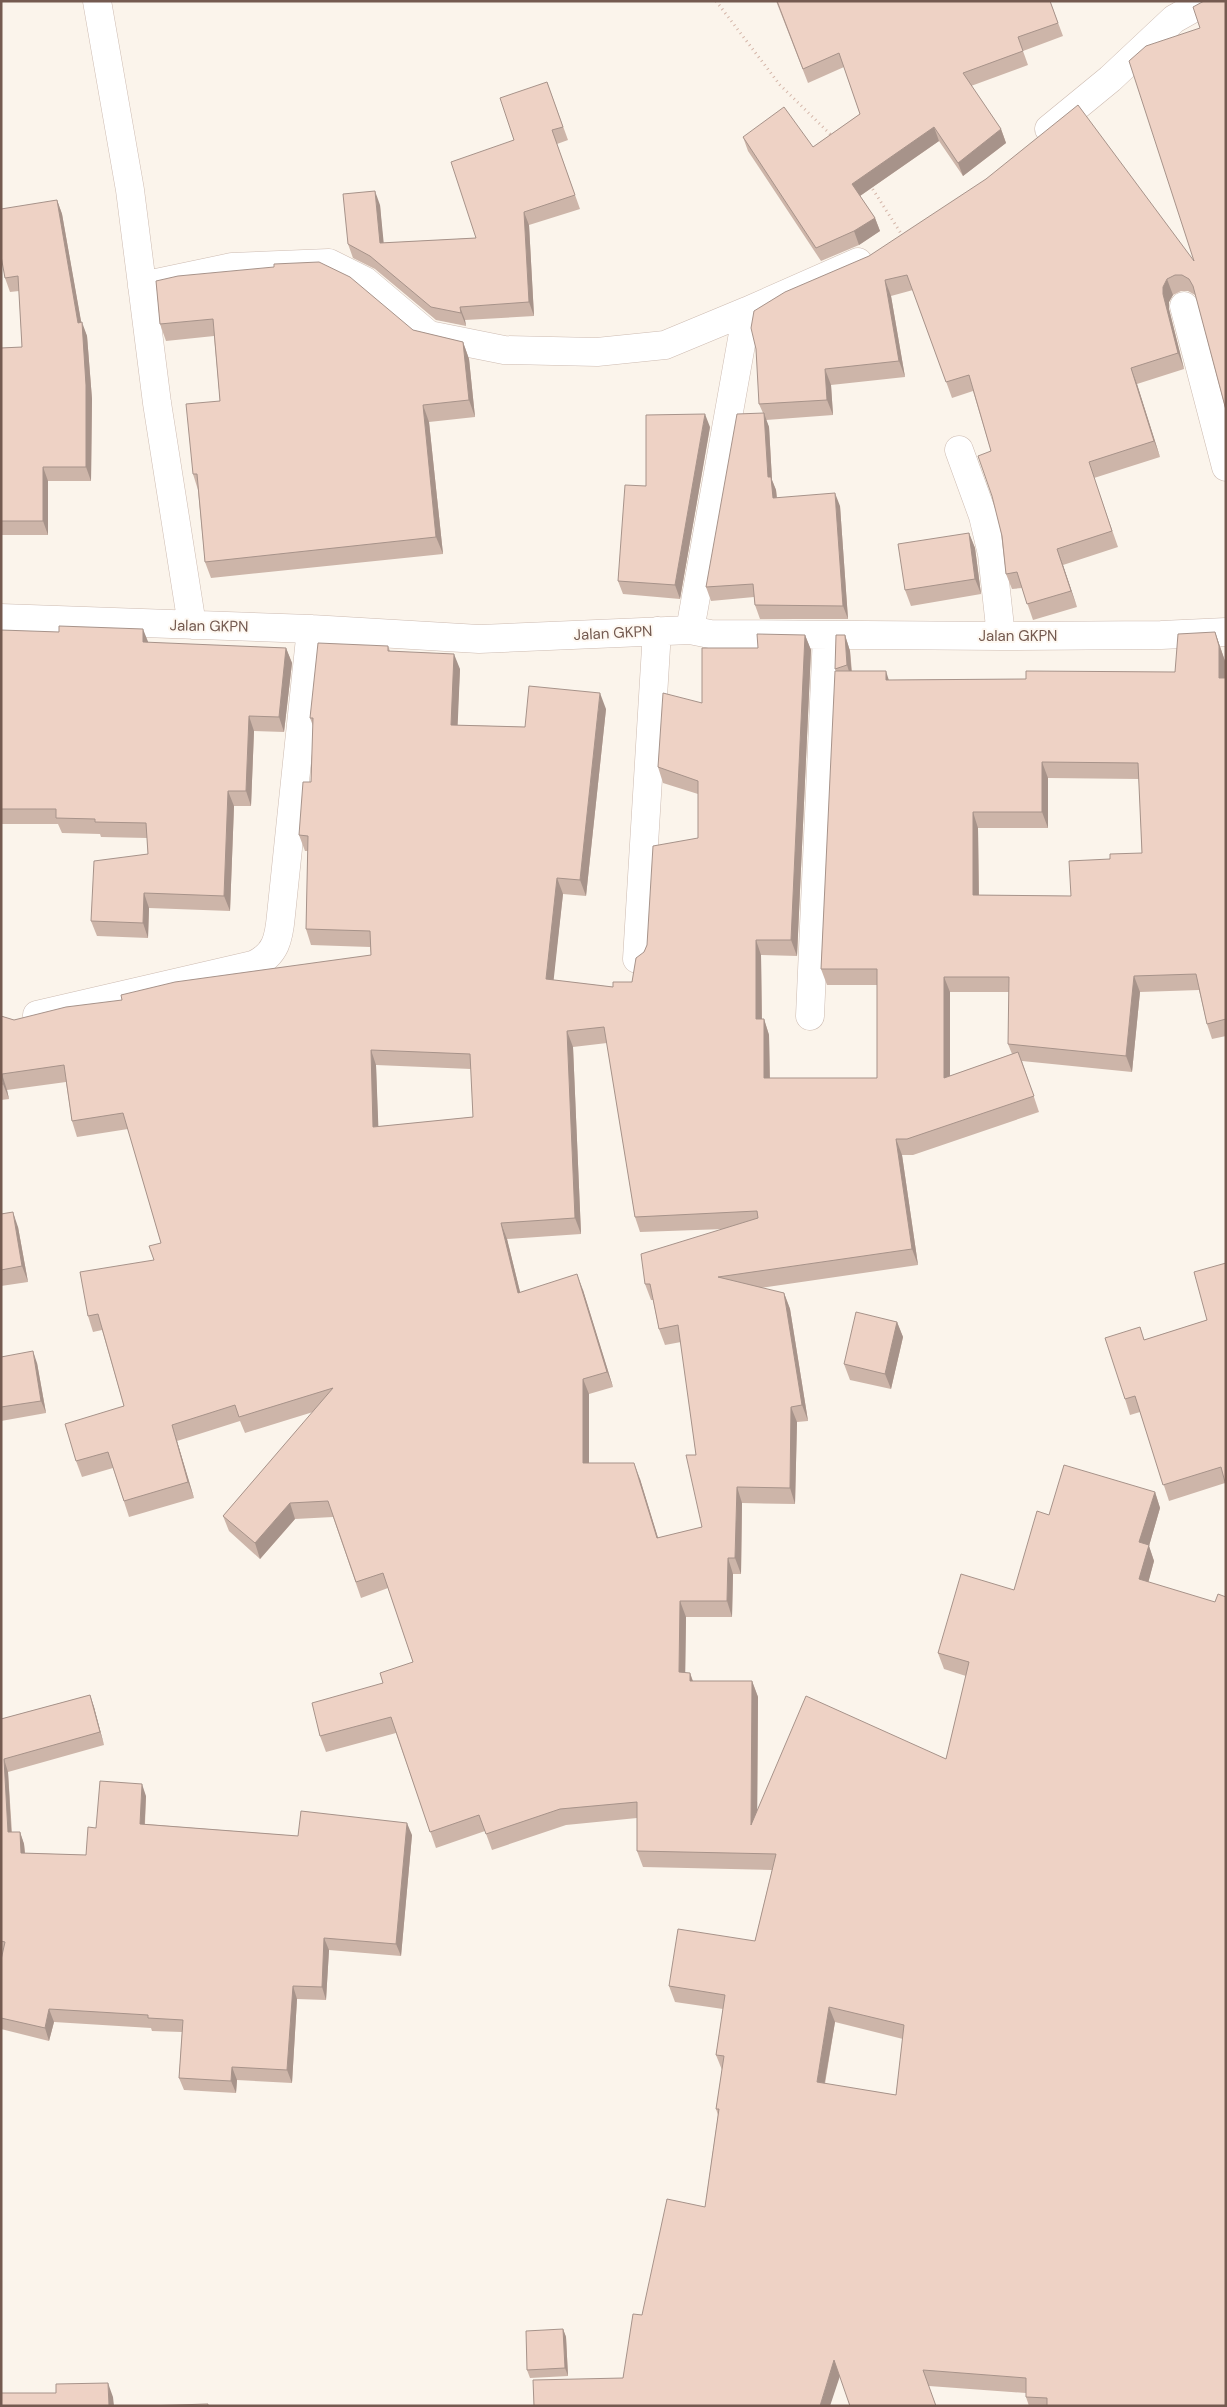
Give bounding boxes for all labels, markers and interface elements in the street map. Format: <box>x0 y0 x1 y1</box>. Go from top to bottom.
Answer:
street label: Jalan GKPN <box>169 615 249 637</box>
street label: Jalan GKPN <box>573 621 653 645</box>
street label: Jalan GKPN <box>979 626 1057 646</box>

